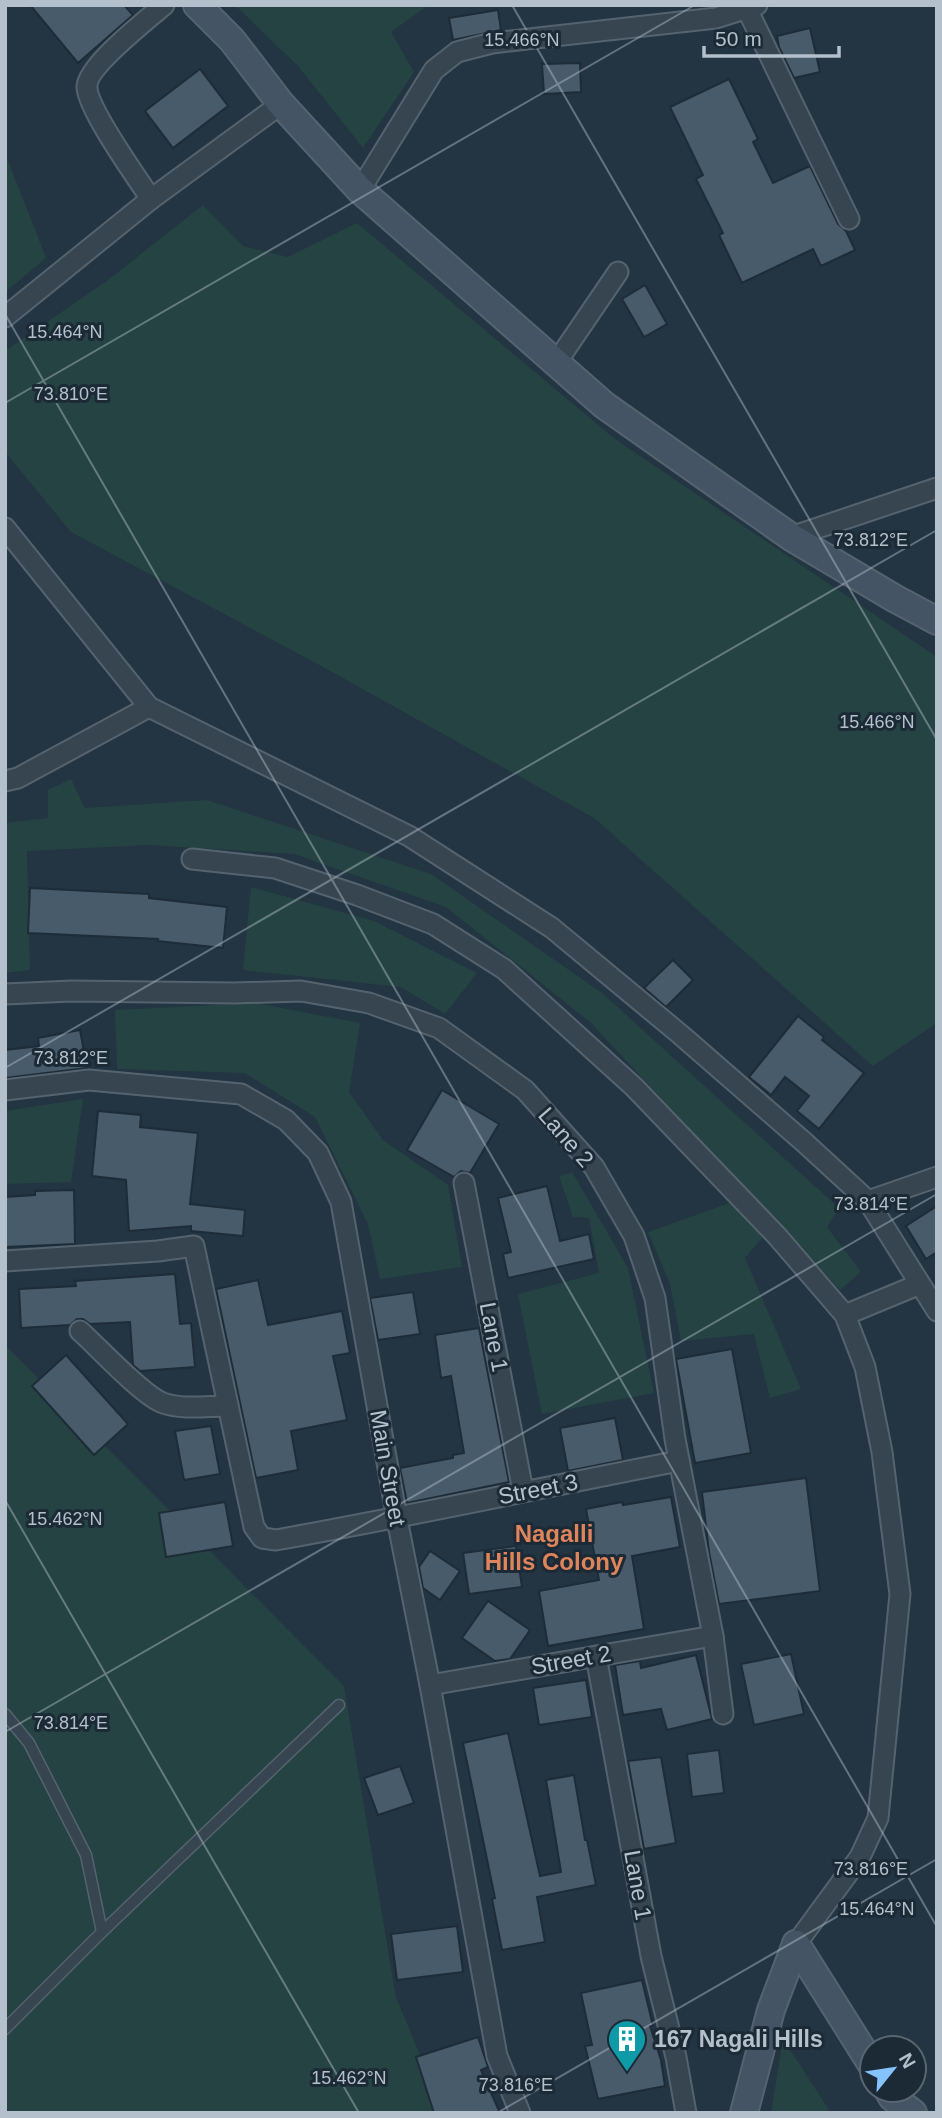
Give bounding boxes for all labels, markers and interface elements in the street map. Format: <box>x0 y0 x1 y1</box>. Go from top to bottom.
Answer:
scale bar <box>704 14 839 58</box>
text: 50 m <box>715 27 762 50</box>
text: 15.466°N <box>484 30 560 50</box>
text: 15.464°N <box>27 322 103 342</box>
text: 73.810°E <box>34 384 108 404</box>
text: 73.812°E <box>834 530 908 550</box>
text: 15.466°N <box>839 712 915 732</box>
text: 73.812°E <box>34 1048 108 1068</box>
street label: Lane 2 <box>533 1102 599 1172</box>
text: 73.814°E <box>834 1194 908 1214</box>
street label: Lane 1 <box>475 1300 513 1374</box>
street label: Main Street <box>365 1408 411 1529</box>
street label: Street 3 <box>496 1469 580 1509</box>
text: 15.462°N <box>27 1509 103 1529</box>
district label: Nagalli Hills Colony <box>485 1520 624 1575</box>
street label: Street 2 <box>529 1640 613 1680</box>
text: 73.814°E <box>34 1713 108 1733</box>
street label: Lane 1 <box>619 1848 657 1922</box>
text: 73.816°E <box>834 1859 908 1879</box>
text: 15.464°N <box>839 1899 915 1919</box>
building icon: 167 Nagali Hills <box>606 2018 648 2073</box>
place label: 167 Nagali Hills <box>654 2026 823 2052</box>
north arrow <box>858 2034 928 2104</box>
text: N <box>895 2050 920 2072</box>
text: 15.462°N <box>311 2068 387 2088</box>
text: 73.816°E <box>479 2075 553 2095</box>

